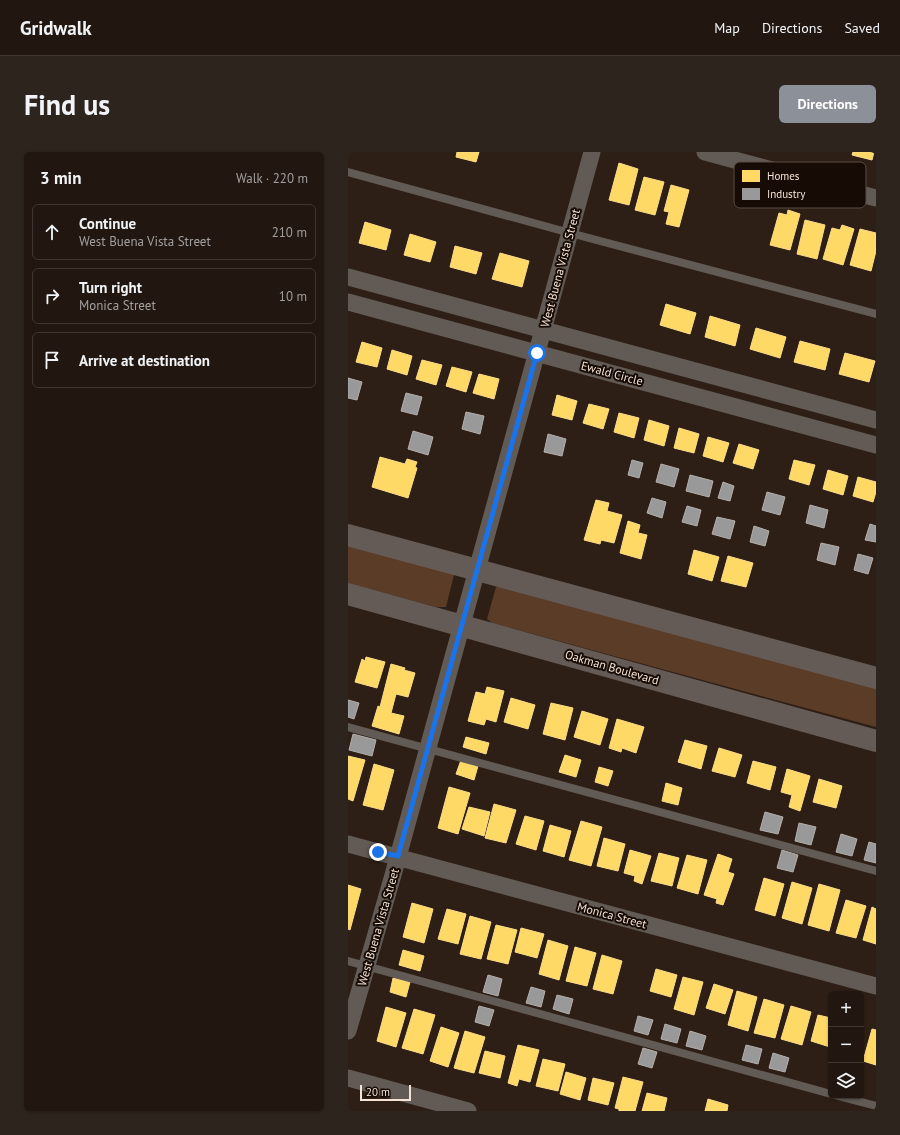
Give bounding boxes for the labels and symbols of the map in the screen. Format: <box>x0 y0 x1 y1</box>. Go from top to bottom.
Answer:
legend <box>734 162 866 208</box>
text: Homes <box>767 169 800 183</box>
text: Industry <box>767 187 806 201</box>
street label: West Buena Vista Street <box>537 207 583 329</box>
route start <box>528 344 546 362</box>
street label: Ewald Circle <box>579 358 645 388</box>
street label: Oakman Boulevard <box>563 646 661 688</box>
route end <box>369 843 387 861</box>
street label: West Buena Vista Street <box>354 866 402 988</box>
street label: Monica Street <box>576 899 648 931</box>
scale bar <box>360 1083 411 1102</box>

